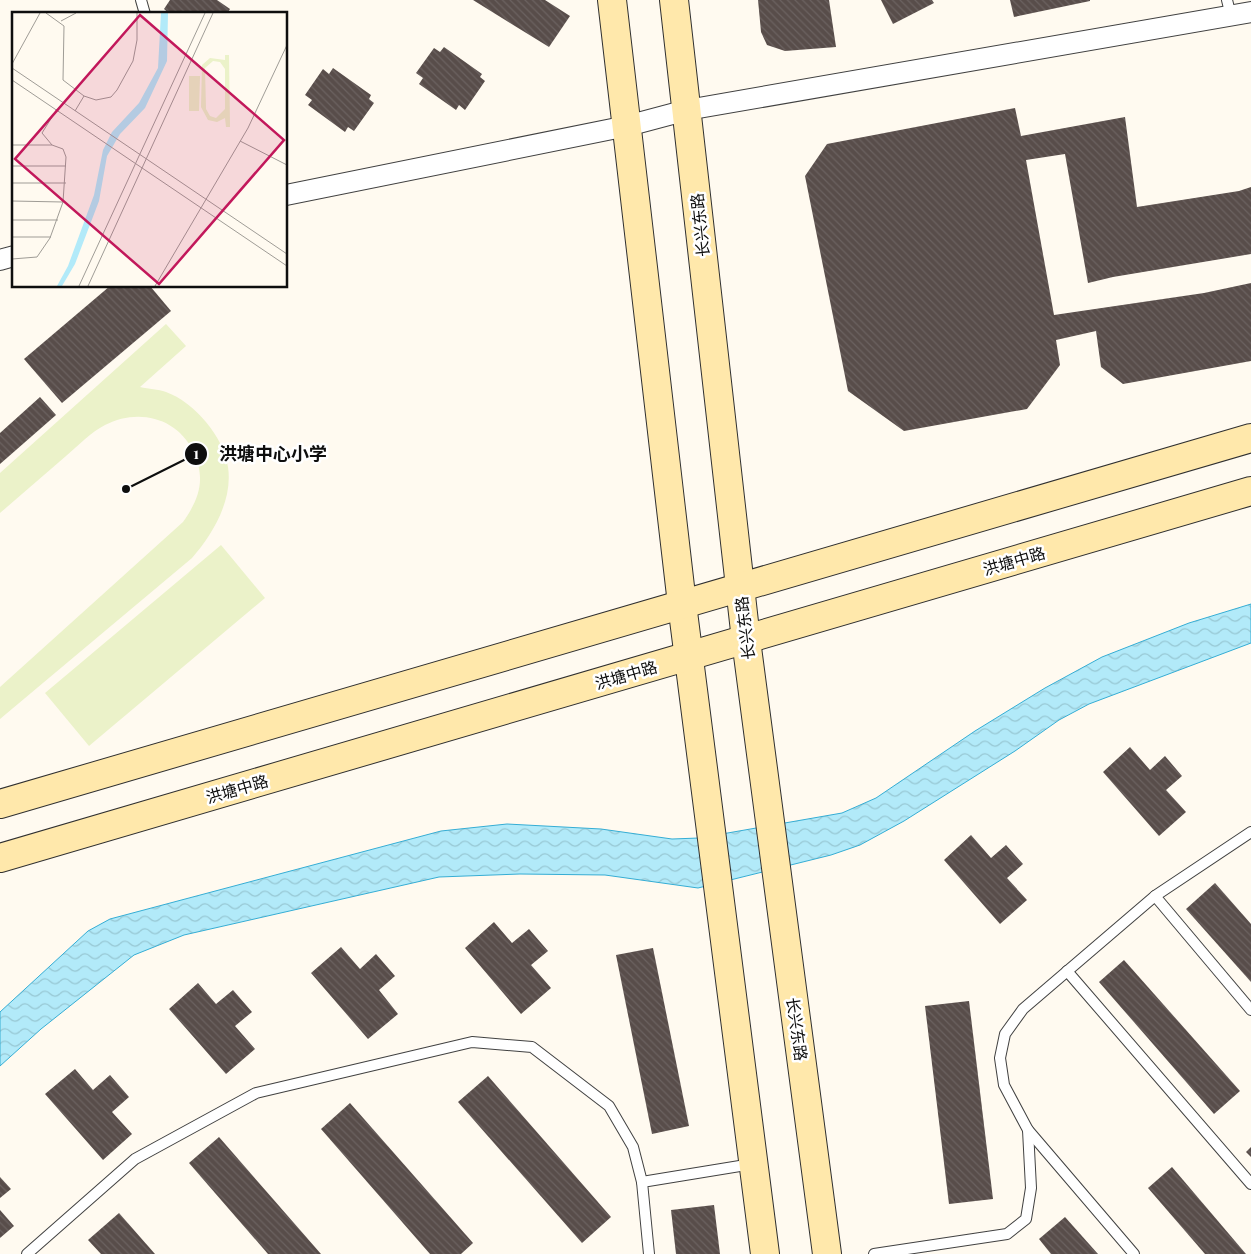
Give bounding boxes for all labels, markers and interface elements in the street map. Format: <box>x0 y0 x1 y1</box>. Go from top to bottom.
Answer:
inset map <box>12 12 288 288</box>
street label: 长兴东路 <box>686 192 713 258</box>
callout: 洪塘中心小学 <box>184 438 337 471</box>
text: 洪塘中心小学 <box>219 441 327 465</box>
text: 1 <box>193 443 199 463</box>
street label: 洪塘中路 <box>980 542 1048 579</box>
street label: 长兴东路 <box>730 595 759 661</box>
street label: 洪塘中路 <box>592 656 660 693</box>
street label: 洪塘中路 <box>203 770 271 807</box>
street label: 长兴东路 <box>783 996 812 1062</box>

